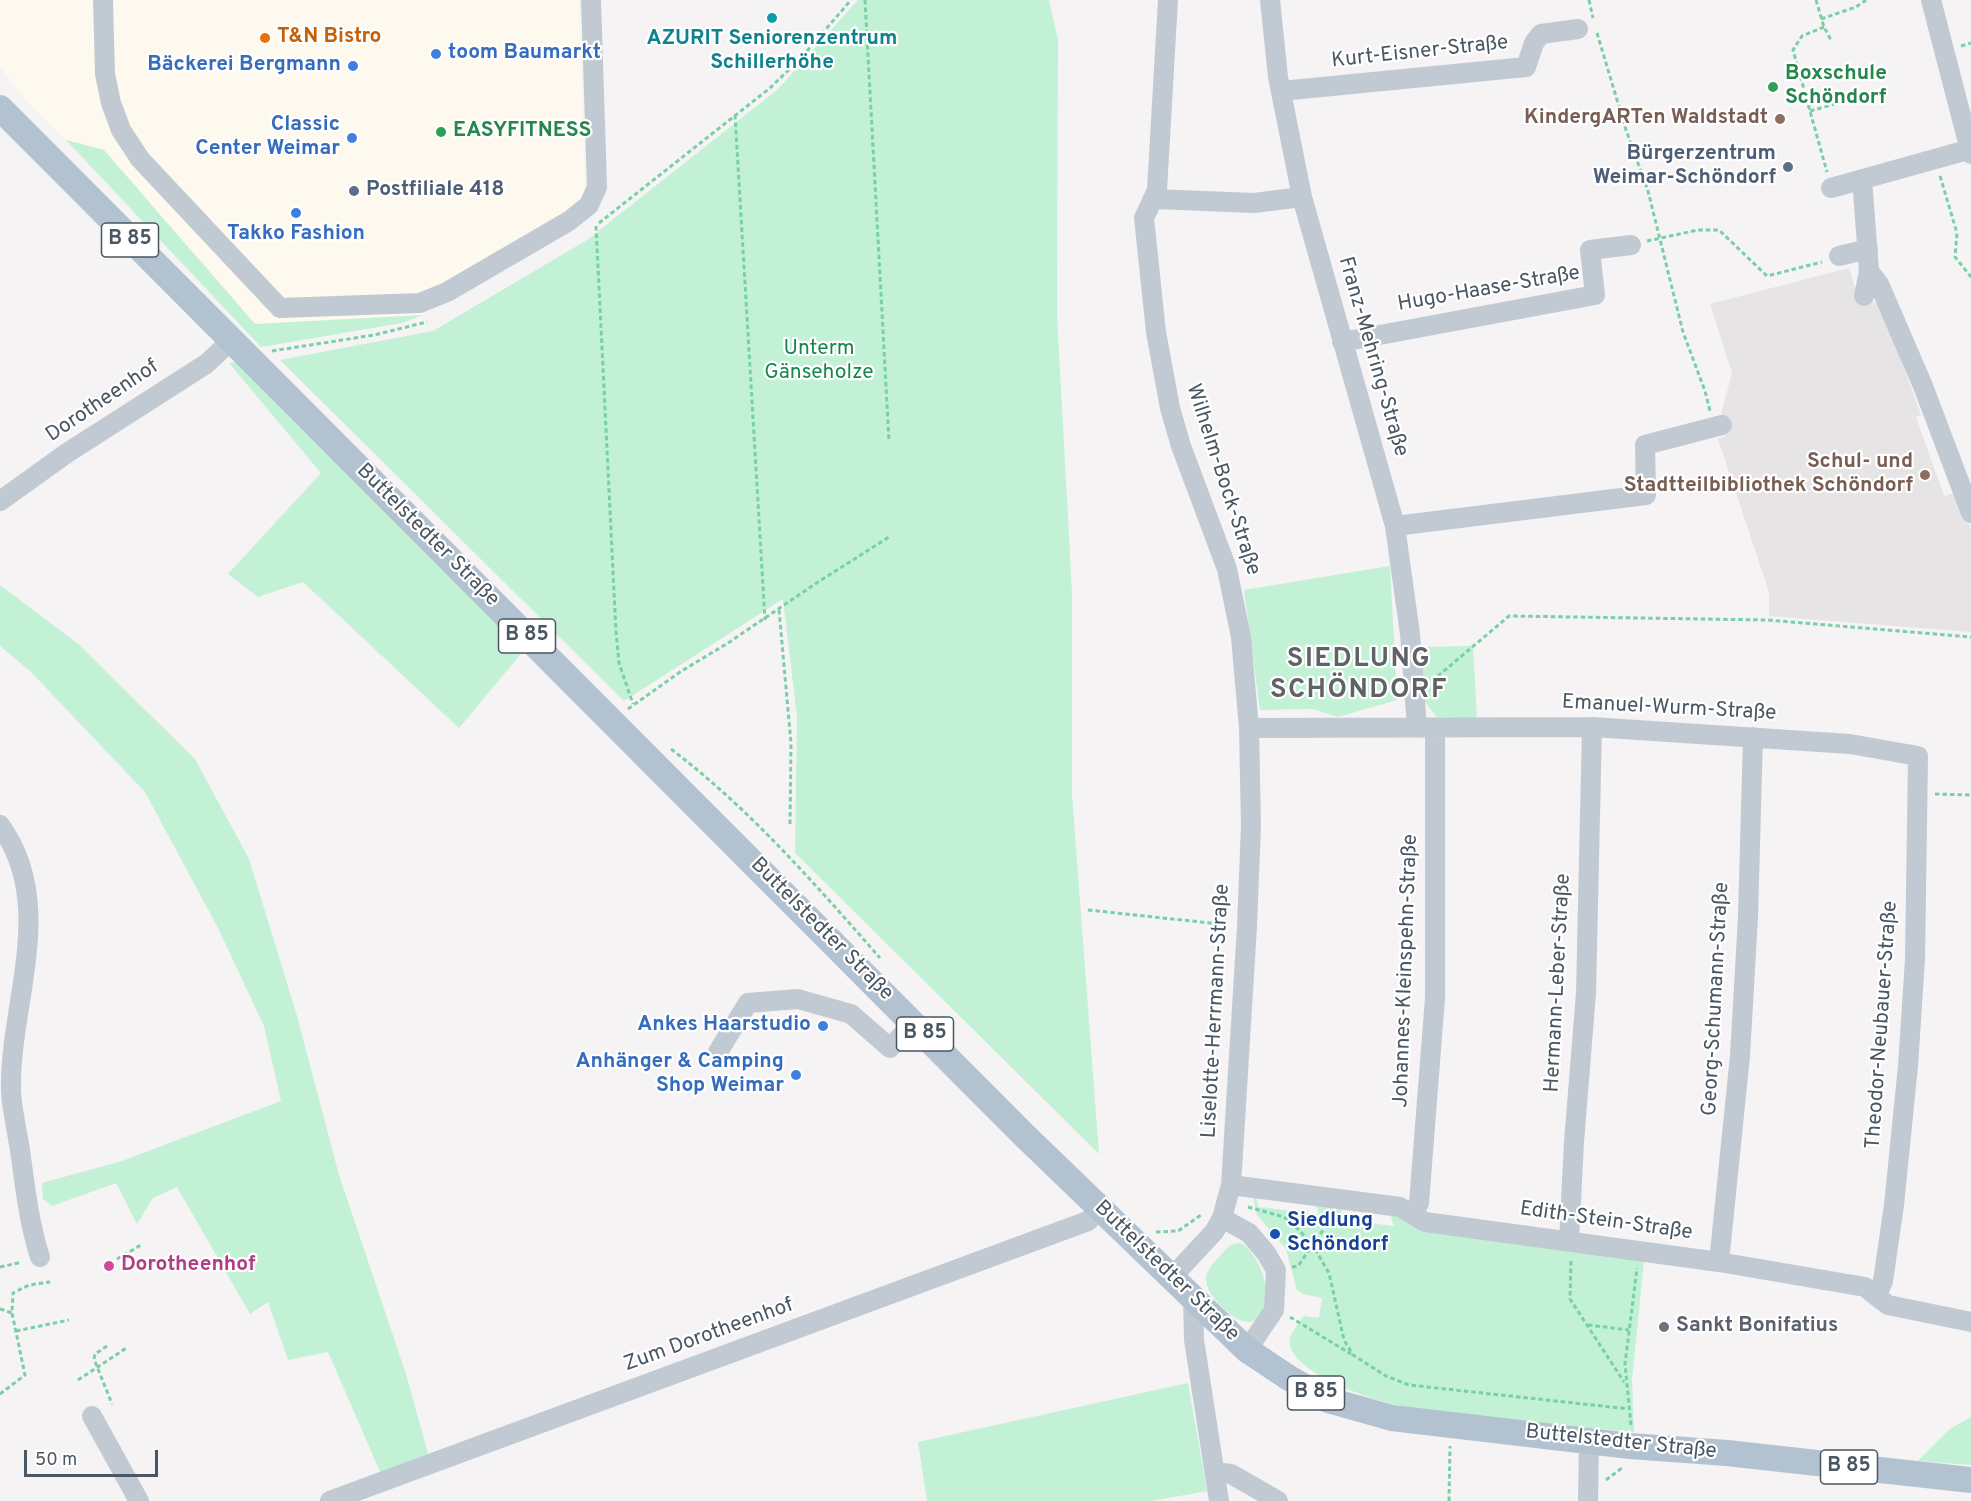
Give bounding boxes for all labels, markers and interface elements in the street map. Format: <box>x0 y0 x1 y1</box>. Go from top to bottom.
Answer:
marker: AZURIT Seniorenzentrum Schillerhöhe <box>765 11 779 25</box>
place label: T&N Bistro <box>277 25 381 51</box>
place label: AZURIT Seniorenzentrum Schillerhöhe <box>647 27 897 77</box>
marker: T&N Bistro <box>258 31 272 45</box>
street label: Kurt-Eisner-Straße <box>1330 31 1510 75</box>
place label: toom Baumarkt <box>448 41 601 67</box>
marker: toom Baumarkt <box>429 47 443 61</box>
place label: Bäckerei Bergmann <box>147 53 341 79</box>
marker: Bäckerei Bergmann <box>346 59 360 73</box>
place label: Boxschule Schöndorf <box>1785 62 1887 112</box>
marker: Boxschule Schöndorf <box>1766 80 1780 94</box>
place label: KindergARTen Waldstadt <box>1524 106 1768 132</box>
marker: KindergARTen Waldstadt <box>1773 112 1787 126</box>
place label: Classic Center Weimar <box>195 113 340 163</box>
place label: EASYFITNESS <box>453 119 591 145</box>
marker: EASYFITNESS <box>434 125 448 139</box>
marker: Classic Center Weimar <box>345 131 359 145</box>
place label: Bürgerzentrum Weimar-Schöndorf <box>1593 142 1776 192</box>
marker: Bürgerzentrum Weimar-Schöndorf <box>1781 160 1795 174</box>
place label: Postfiliale 418 <box>366 178 504 204</box>
marker: Postfiliale 418 <box>347 184 361 198</box>
marker: Takko Fashion <box>289 206 303 220</box>
place label: Takko Fashion <box>227 222 365 248</box>
road number: B 85 <box>102 223 158 257</box>
street label: Franz-Mehring-Straße <box>1331 254 1413 460</box>
street label: Hugo-Haase-Straße <box>1396 262 1582 318</box>
park label: Unterm Gänseholze <box>764 337 874 387</box>
street label: Dorotheenhof <box>42 355 164 449</box>
street label: Wilhelm-Bock-Straße <box>1179 381 1265 579</box>
place label: Schul- und Stadtteilbibliothek Schöndorf <box>1624 450 1913 500</box>
street label: Buttelstedter Straße <box>350 459 504 613</box>
marker: Schul- und Stadtteilbibliothek Schöndorf <box>1918 468 1932 482</box>
road number: B 85 <box>498 619 556 653</box>
district label: SIEDLUNG SCHÖNDORF <box>1270 645 1448 708</box>
street label: Emanuel-Wurm-Straße <box>1561 691 1777 727</box>
street label: Johannes-Kleinspehn-Straße <box>1390 834 1424 1108</box>
street label: Buttelstedter Straße <box>744 853 898 1007</box>
street label: Hermann-Leber-Straße <box>1541 873 1577 1093</box>
street label: Georg-Schumann-Straße <box>1698 881 1736 1117</box>
street label: Liselotte-Herrmann-Straße <box>1198 883 1236 1139</box>
street label: Theodor-Neubauer-Straße <box>1862 900 1904 1150</box>
place label: Ankes Haarstudio <box>637 1013 811 1039</box>
road number: B 85 <box>896 1017 954 1051</box>
marker: Ankes Haarstudio <box>816 1019 830 1033</box>
place label: Anhänger & Camping Shop Weimar <box>575 1050 784 1100</box>
marker: Anhänger & Camping Shop Weimar <box>789 1068 803 1082</box>
street label: Buttelstedter Straße <box>1088 1196 1244 1348</box>
street label: Edith-Stein-Straße <box>1518 1197 1694 1247</box>
place label: Siedlung Schöndorf <box>1287 1209 1388 1259</box>
marker: Siedlung Schöndorf <box>1268 1227 1282 1241</box>
place label: Dorotheenhof <box>121 1253 256 1279</box>
marker: Dorotheenhof <box>102 1259 116 1273</box>
street label: Zum Dorotheenhof <box>621 1294 797 1378</box>
place label: Sankt Bonifatius <box>1676 1314 1838 1340</box>
marker: Sankt Bonifatius <box>1657 1320 1671 1334</box>
road number: B 85 <box>1288 1376 1344 1410</box>
street label: Buttelstedter Straße <box>1524 1420 1718 1466</box>
scale bar <box>27 1438 160 1476</box>
text: 50 m <box>35 1449 77 1472</box>
road number: B 85 <box>1820 1450 1878 1484</box>

